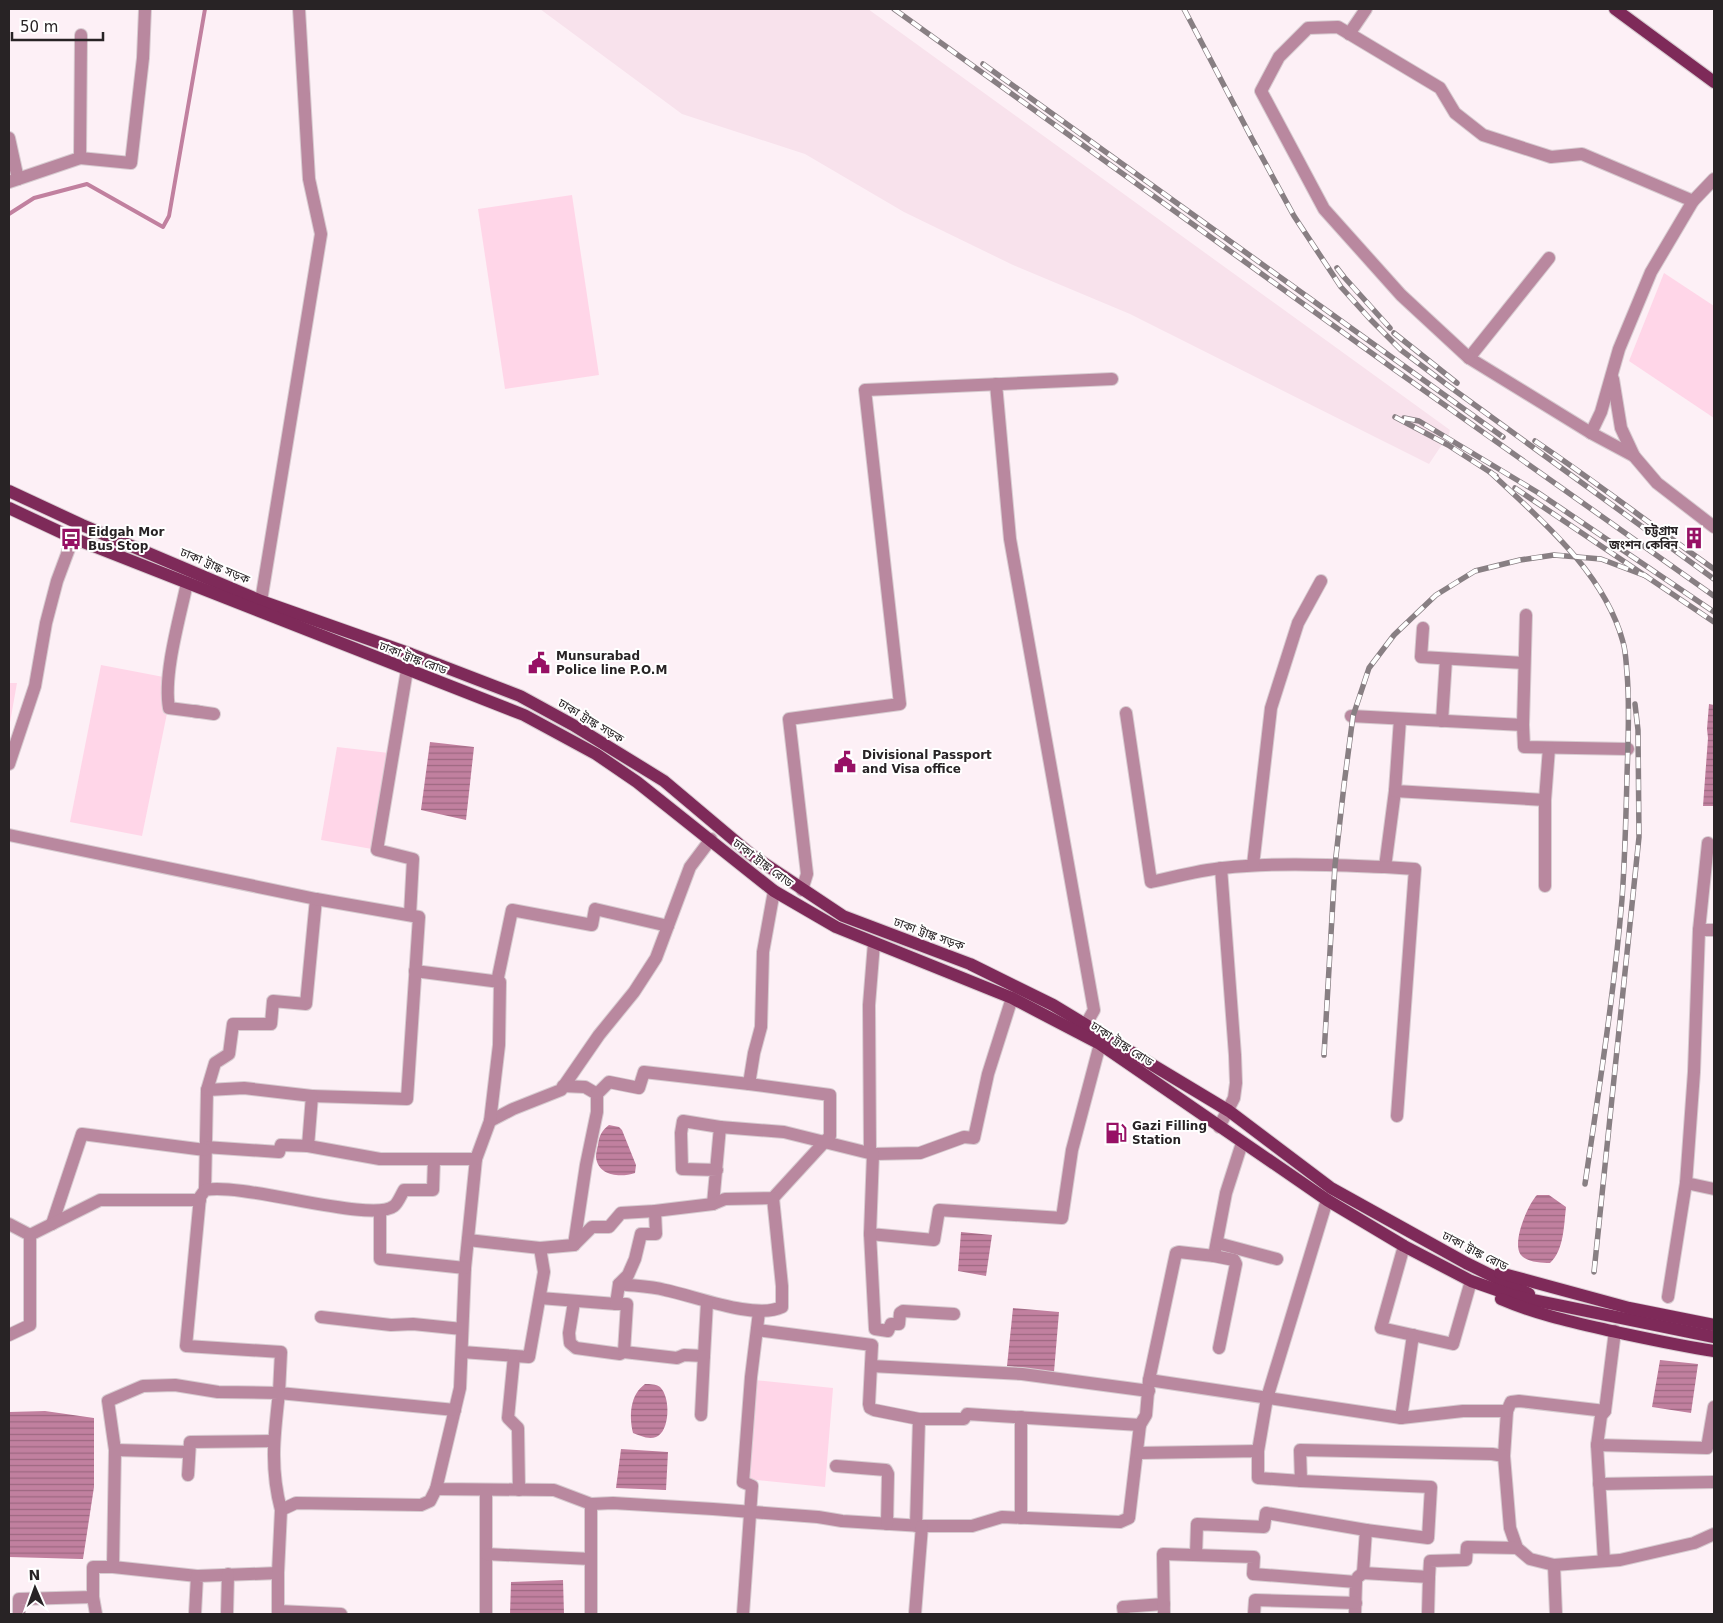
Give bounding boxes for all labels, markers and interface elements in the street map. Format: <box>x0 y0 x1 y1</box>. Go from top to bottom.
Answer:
scale bar <box>12 10 104 42</box>
text: 50 m <box>20 18 58 36</box>
place label: চট্টগ্রাম জংশন কেবিন <box>1608 523 1679 552</box>
place label: Eidgah Mor Bus Stop <box>88 525 164 553</box>
building icon: চট্টগ্রাম জংশন কেবিন <box>1681 525 1707 551</box>
bus stop icon: Eidgah Mor Bus Stop <box>58 526 84 552</box>
street label: ঢাকা ট্রাঙ্ক সড়ক <box>177 544 252 587</box>
street label: ঢাকা ট্রাঙ্ক রোড <box>376 637 450 678</box>
place label: Munsurabad Police line P.O.M <box>556 649 667 677</box>
public building icon: Munsurabad Police line P.O.M <box>526 650 552 676</box>
street label: ঢাকা ট্রাঙ্ক সড়ক <box>555 695 627 746</box>
place label: Divisional Passport and Visa office <box>862 748 992 776</box>
public building icon: Divisional Passport and Visa office <box>832 749 858 775</box>
street label: ঢাকা ট্রাঙ্ক রোড <box>729 834 797 890</box>
street label: ঢাকা ট্রাঙ্ক সড়ক <box>891 913 967 953</box>
street label: ঢাকা ট্রাঙ্ক রোড <box>1087 1017 1157 1070</box>
place label: Gazi Filling Station <box>1132 1119 1207 1147</box>
fuel station icon: Gazi Filling Station <box>1103 1120 1129 1146</box>
street label: ঢাকা ট্রাঙ্ক রোড <box>1439 1227 1511 1274</box>
north arrow <box>10 1563 60 1613</box>
text: N <box>28 1567 41 1583</box>

